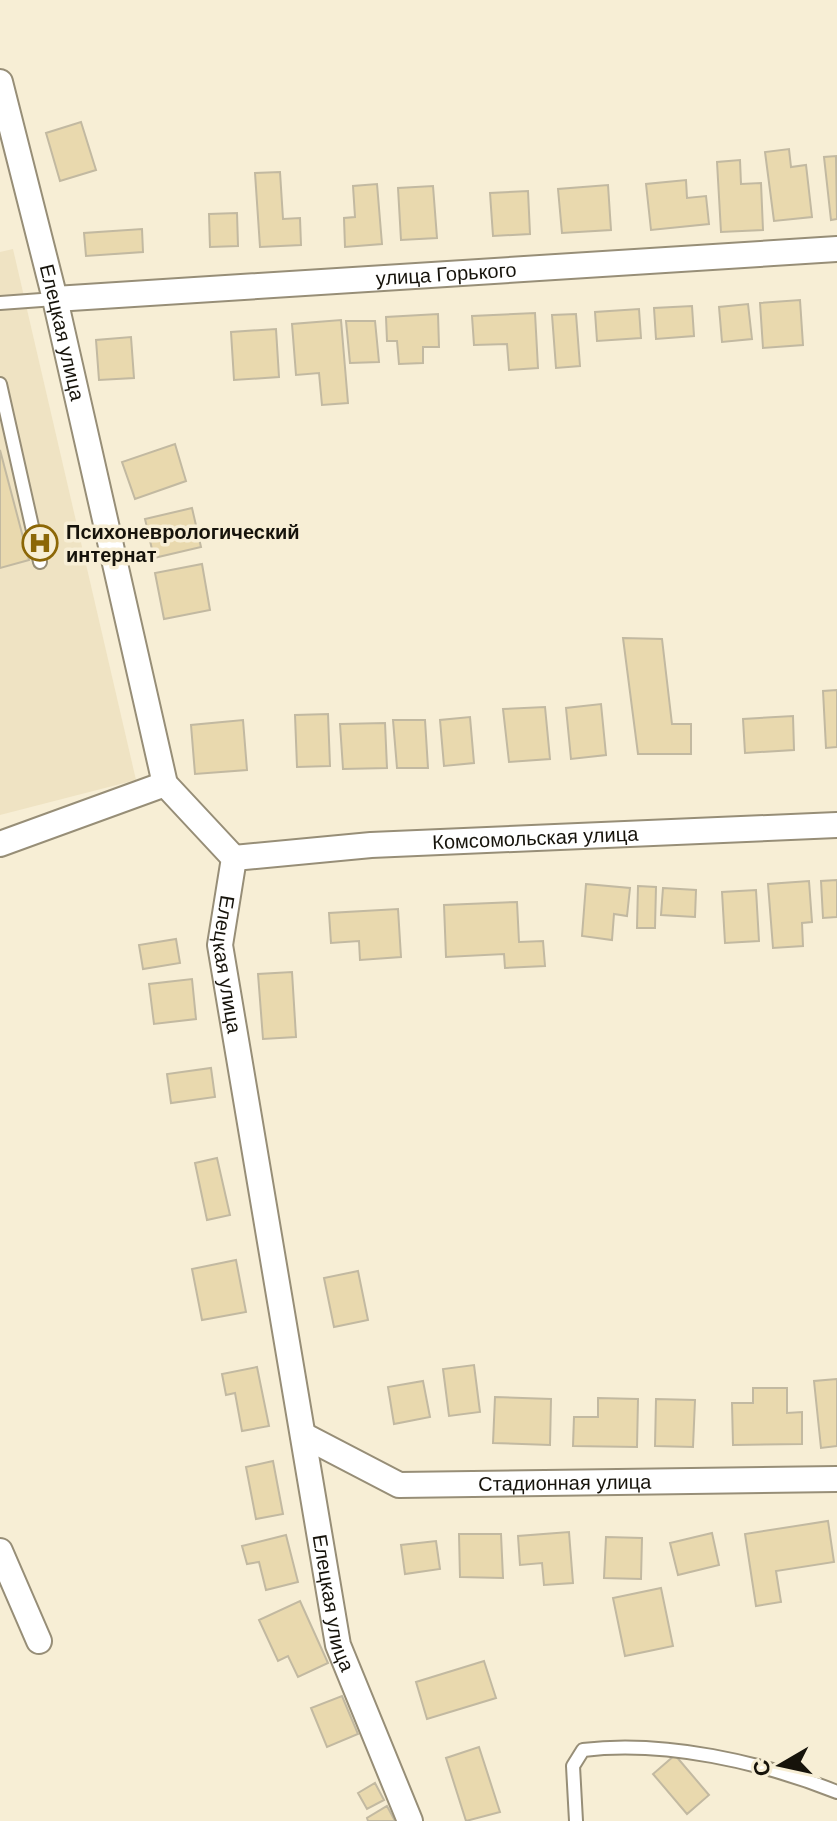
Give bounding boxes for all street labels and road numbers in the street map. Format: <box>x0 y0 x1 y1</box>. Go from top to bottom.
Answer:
street label: улица Горького <box>375 259 517 289</box>
street label: Елецкая улица <box>36 262 89 404</box>
street label: Комсомольская улица <box>432 823 640 853</box>
street label: Елецкая улица <box>209 894 246 1036</box>
street label: Стадионная улица <box>478 1471 652 1495</box>
street label: Елецкая улица <box>309 1533 359 1675</box>

